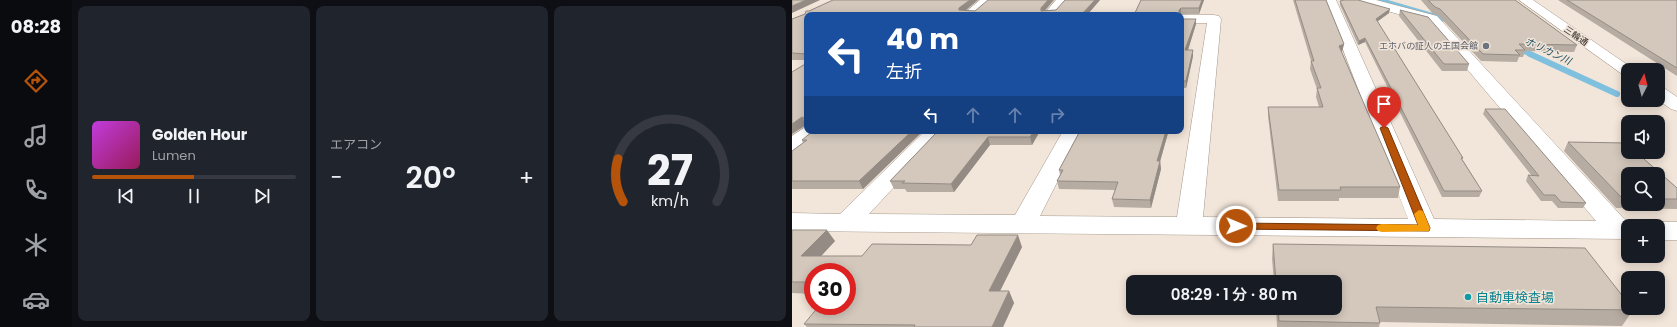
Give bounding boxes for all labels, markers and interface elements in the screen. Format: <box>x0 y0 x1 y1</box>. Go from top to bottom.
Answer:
text: 08:28 <box>11 14 61 39</box>
text: 40 m <box>886 20 959 59</box>
street label: 三輪通 <box>1561 23 1591 49</box>
icon: left <box>820 28 872 80</box>
water label: ホリカン川 <box>1522 34 1575 69</box>
place label: エホバの証人の王国会館 <box>1379 40 1478 52</box>
marker: エホバの証人の王国会館 <box>1481 41 1491 51</box>
text: 左折 <box>886 59 922 84</box>
north arrow <box>1621 63 1665 107</box>
map controls <box>1621 63 1665 315</box>
icon: directions <box>22 67 50 95</box>
pin <box>1367 87 1401 128</box>
icon: arrive <box>1373 93 1395 115</box>
icon: left <box>920 104 942 126</box>
icon: ahead <box>962 104 984 126</box>
icon: ahead <box>1004 104 1026 126</box>
icon: right <box>1046 104 1068 126</box>
button: sound <box>1621 115 1665 159</box>
icon: music <box>22 122 50 150</box>
text: Golden Hour <box>152 124 247 145</box>
text: エアコン <box>330 135 382 154</box>
text: 27 <box>647 140 693 199</box>
text: Lumen <box>152 146 196 165</box>
text: 20° <box>406 156 456 199</box>
text: − <box>330 162 342 193</box>
text: + <box>519 162 534 193</box>
button: search <box>1621 167 1665 211</box>
icon: phone <box>22 176 50 204</box>
icon: previous <box>115 185 137 207</box>
icon: pause <box>183 185 205 207</box>
icon: next <box>251 185 273 207</box>
text: km/h <box>651 190 689 210</box>
position arrow <box>1215 205 1257 247</box>
button: + <box>1621 219 1665 263</box>
icon: climate <box>22 231 50 259</box>
speed limit sign: 30 <box>804 263 856 315</box>
button: − <box>1621 271 1665 315</box>
text: 08:29 · 1 分 · 80 m <box>1171 284 1297 305</box>
icon: car <box>22 286 50 314</box>
place label: 自動車検査場 <box>1476 288 1554 307</box>
marker: 自動車検査場 <box>1463 292 1473 302</box>

